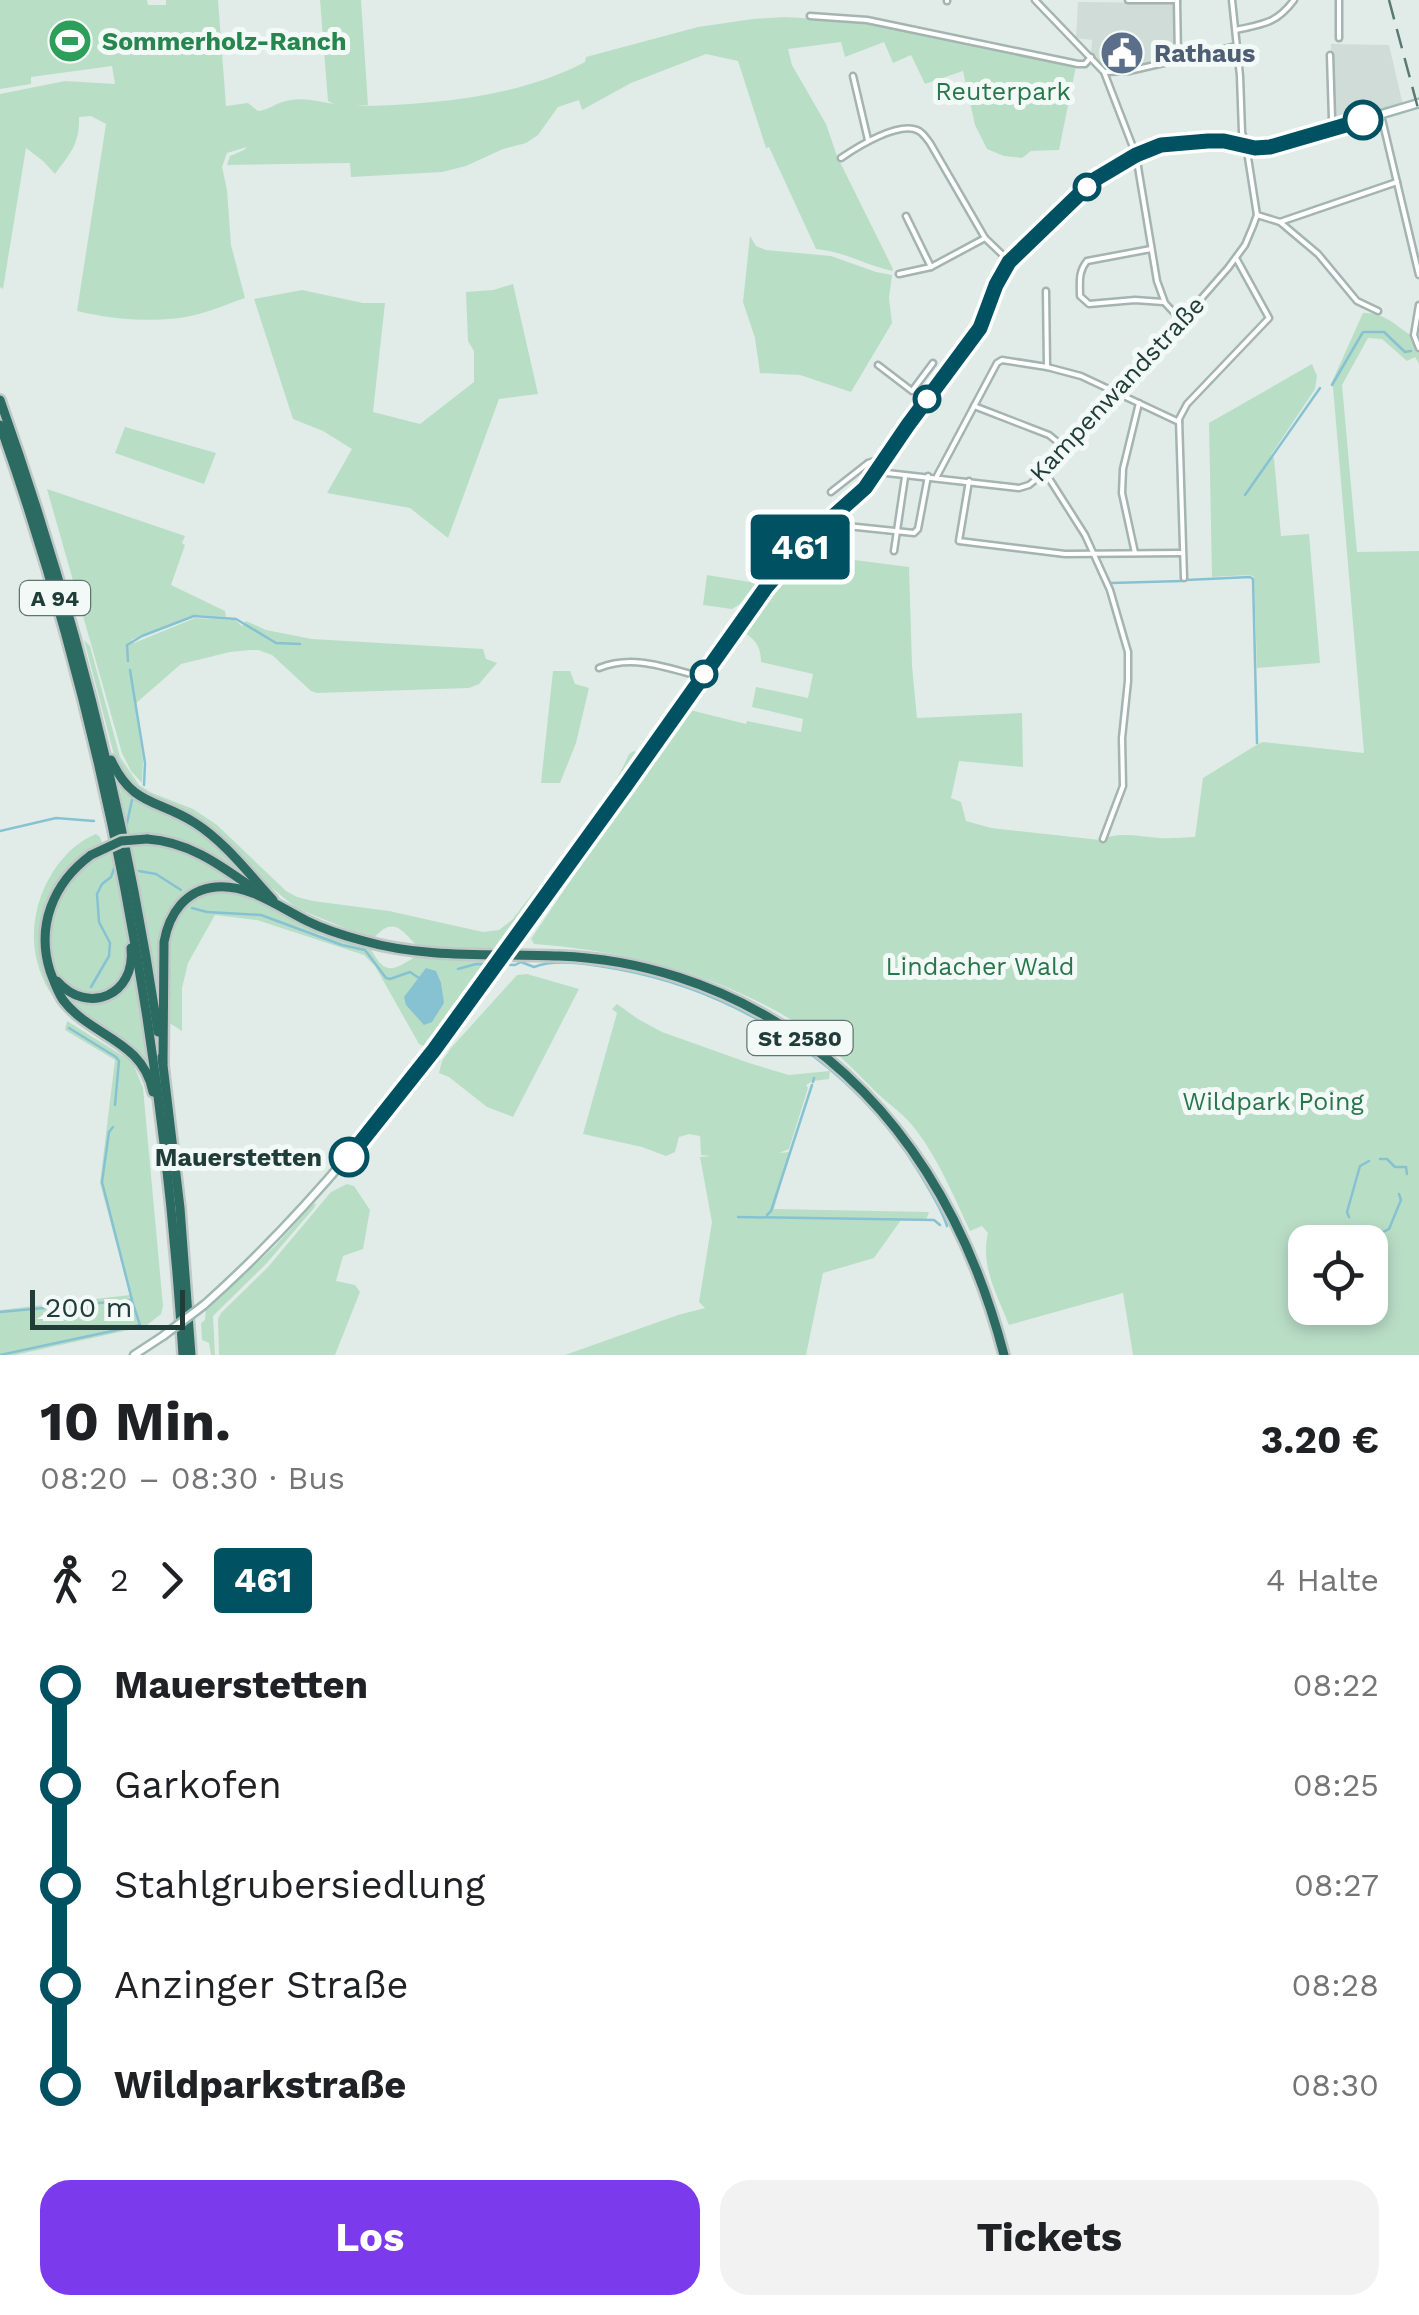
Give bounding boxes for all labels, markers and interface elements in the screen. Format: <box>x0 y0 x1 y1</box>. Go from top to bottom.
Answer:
sports icon: Sommerholz-Ranch <box>47 18 93 64</box>
place label: Sommerholz-Ranch <box>102 27 346 56</box>
public building icon: Rathaus <box>1099 30 1145 76</box>
place label: Rathaus <box>1154 39 1255 68</box>
park label: Reuterpark <box>935 77 1071 106</box>
unlabelled marker <box>1344 101 1382 139</box>
unlabelled marker <box>1074 174 1100 200</box>
street label: Kampenwandstraße <box>1024 290 1210 488</box>
unlabelled marker <box>914 386 940 412</box>
line badge: 461 <box>742 514 858 580</box>
text: 461 <box>771 526 829 568</box>
road number: A 94 <box>20 581 90 615</box>
unlabelled marker <box>691 661 717 687</box>
park label: Lindacher Wald <box>886 952 1074 981</box>
road number: St 2580 <box>748 1021 852 1055</box>
park label: Wildpark Poing <box>1182 1087 1365 1116</box>
marker: Mauerstetten <box>330 1138 368 1176</box>
place label: Mauerstetten <box>155 1143 322 1172</box>
map controls <box>1288 1225 1388 1325</box>
button: locate <box>1288 1225 1388 1325</box>
scale bar <box>30 1285 185 1330</box>
text: 200 m <box>45 1291 132 1324</box>
text: 10 Min. <box>40 1389 231 1453</box>
text: 3.20 € <box>1261 1418 1379 1462</box>
text: 08:20 – 08:30 · Bus <box>40 1459 345 1497</box>
icon: walk <box>40 1553 95 1608</box>
icon: forward <box>144 1553 199 1608</box>
text: 461 <box>234 1559 292 1601</box>
text: 2 <box>110 1561 129 1599</box>
text: 4 Halte <box>1266 1561 1379 1599</box>
text: Mauerstetten <box>114 1663 368 1707</box>
text: 08:22 <box>1293 1666 1379 1704</box>
text: Garkofen <box>114 1763 282 1807</box>
text: 08:25 <box>1293 1766 1379 1804</box>
text: Stahlgrubersiedlung <box>114 1863 485 1907</box>
text: 08:27 <box>1294 1866 1379 1904</box>
text: Anzinger Straße <box>114 1963 408 2007</box>
text: 08:28 <box>1292 1966 1379 2004</box>
text: Wildparkstraße <box>114 2063 406 2107</box>
text: 08:30 <box>1291 2066 1379 2104</box>
button: Los <box>40 2180 700 2295</box>
button: Tickets <box>720 2180 1379 2295</box>

